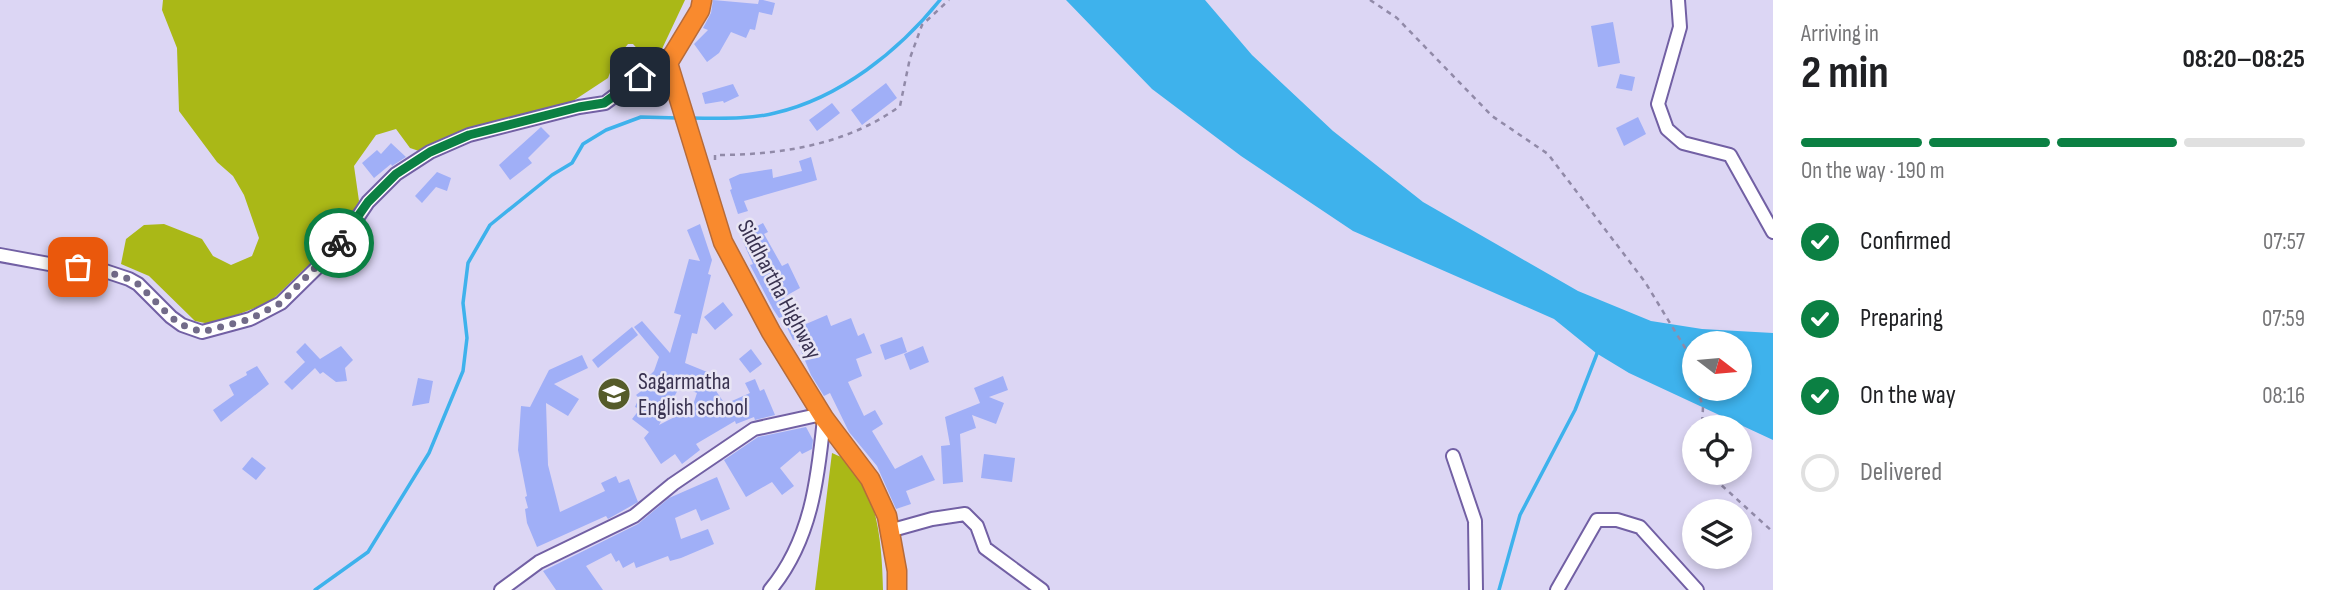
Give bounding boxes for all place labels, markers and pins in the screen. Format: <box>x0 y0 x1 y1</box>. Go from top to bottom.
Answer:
pin <box>610 47 670 107</box>
pin <box>48 237 108 297</box>
place label: Sagarmatha English school <box>638 368 748 422</box>
school or university icon: Sagarmatha English school <box>595 375 633 413</box>

